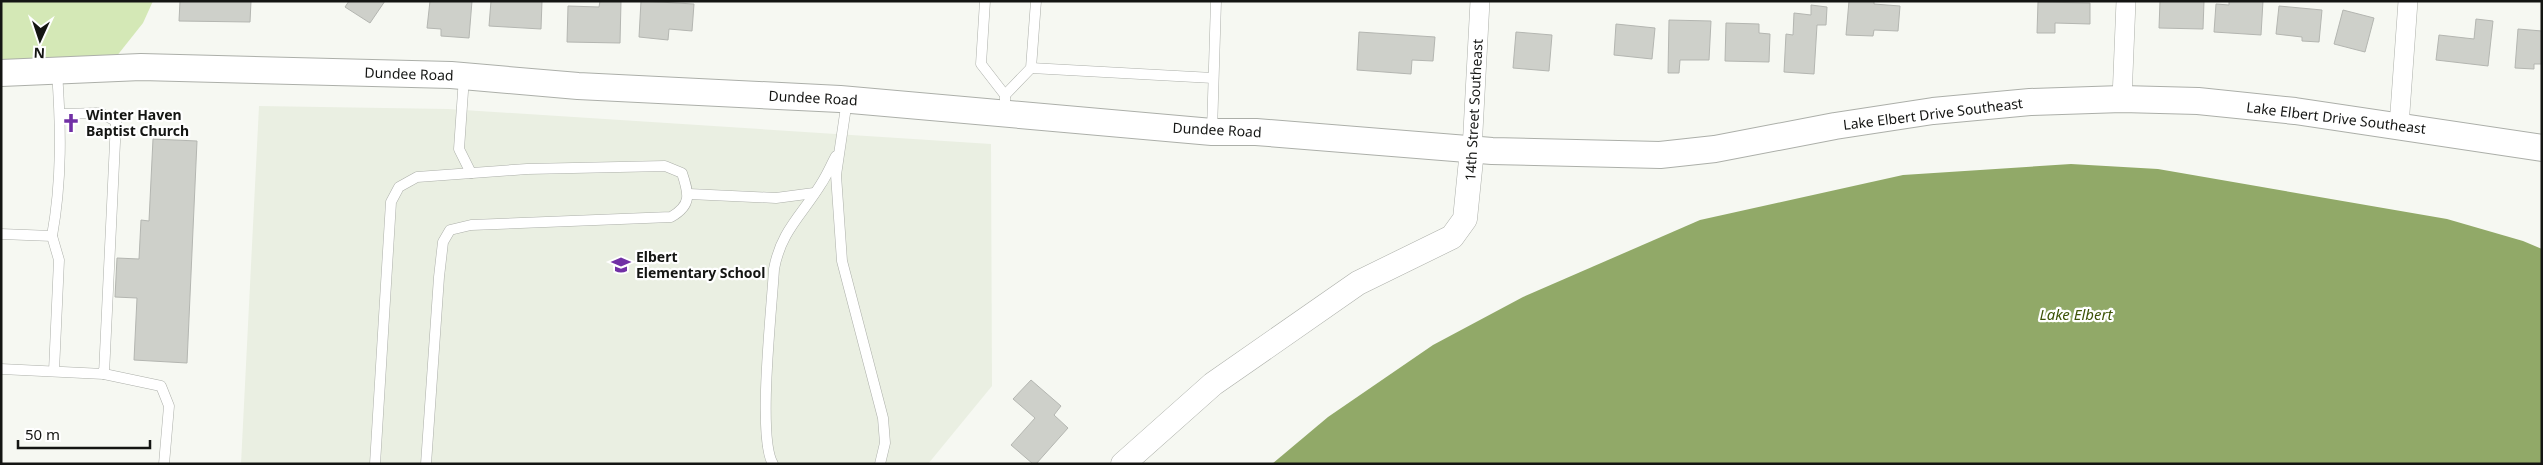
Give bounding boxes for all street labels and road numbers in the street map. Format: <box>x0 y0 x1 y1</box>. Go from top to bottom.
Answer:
street label: 14th Street Southeast <box>1460 39 1487 181</box>
street label: Dundee Road <box>364 62 454 85</box>
street label: Dundee Road <box>768 86 858 109</box>
street label: Lake Elbert Drive Southeast <box>1842 93 2024 134</box>
street label: Lake Elbert Drive Southeast <box>2245 97 2427 138</box>
street label: Dundee Road <box>1172 118 1262 141</box>

